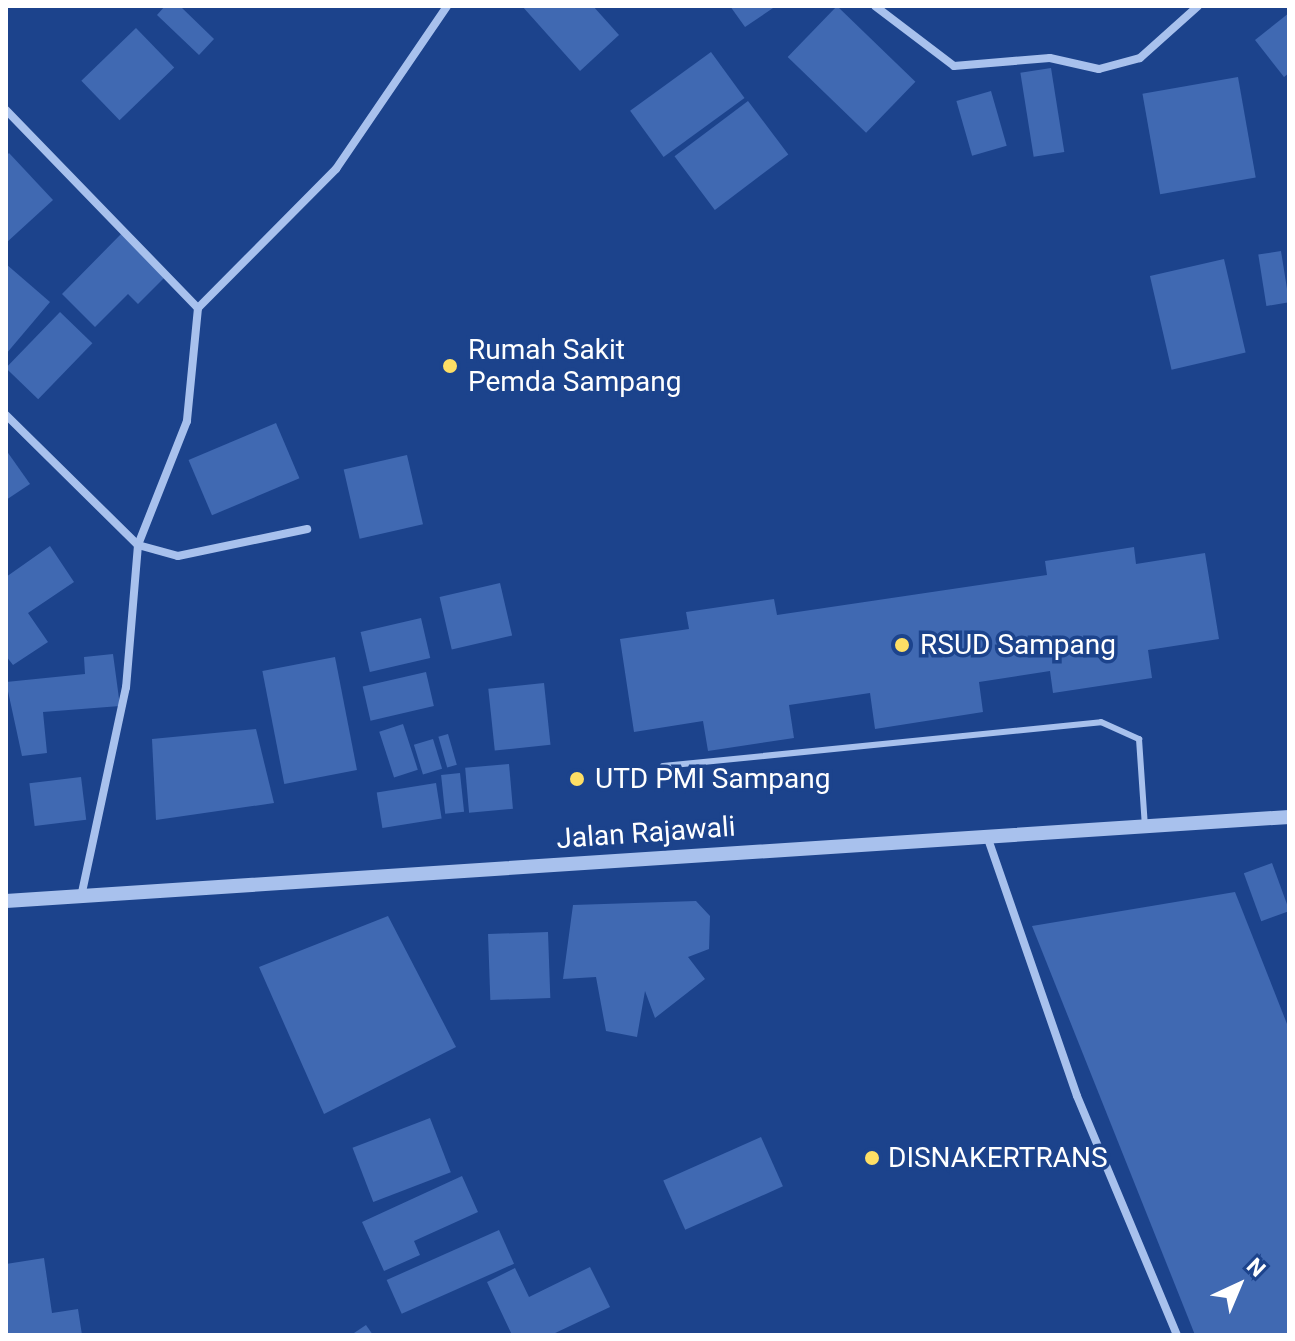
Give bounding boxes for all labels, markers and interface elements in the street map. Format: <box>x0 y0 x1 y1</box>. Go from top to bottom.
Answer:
place label: Rumah Sakit Pemda Sampang <box>468 333 681 399</box>
marker: Rumah Sakit Pemda Sampang <box>439 355 461 377</box>
place label: RSUD Sampang <box>920 628 1116 662</box>
marker: RSUD Sampang <box>891 634 913 656</box>
place label: UTD PMI Sampang <box>595 762 830 796</box>
marker: UTD PMI Sampang <box>566 768 588 790</box>
street label: Jalan Rajawali <box>555 810 737 856</box>
place label: DISNAKERTRANS <box>888 1141 1108 1175</box>
marker: DISNAKERTRANS <box>863 1149 881 1167</box>
north arrow <box>1199 1245 1279 1325</box>
text: N <box>1242 1253 1270 1282</box>

